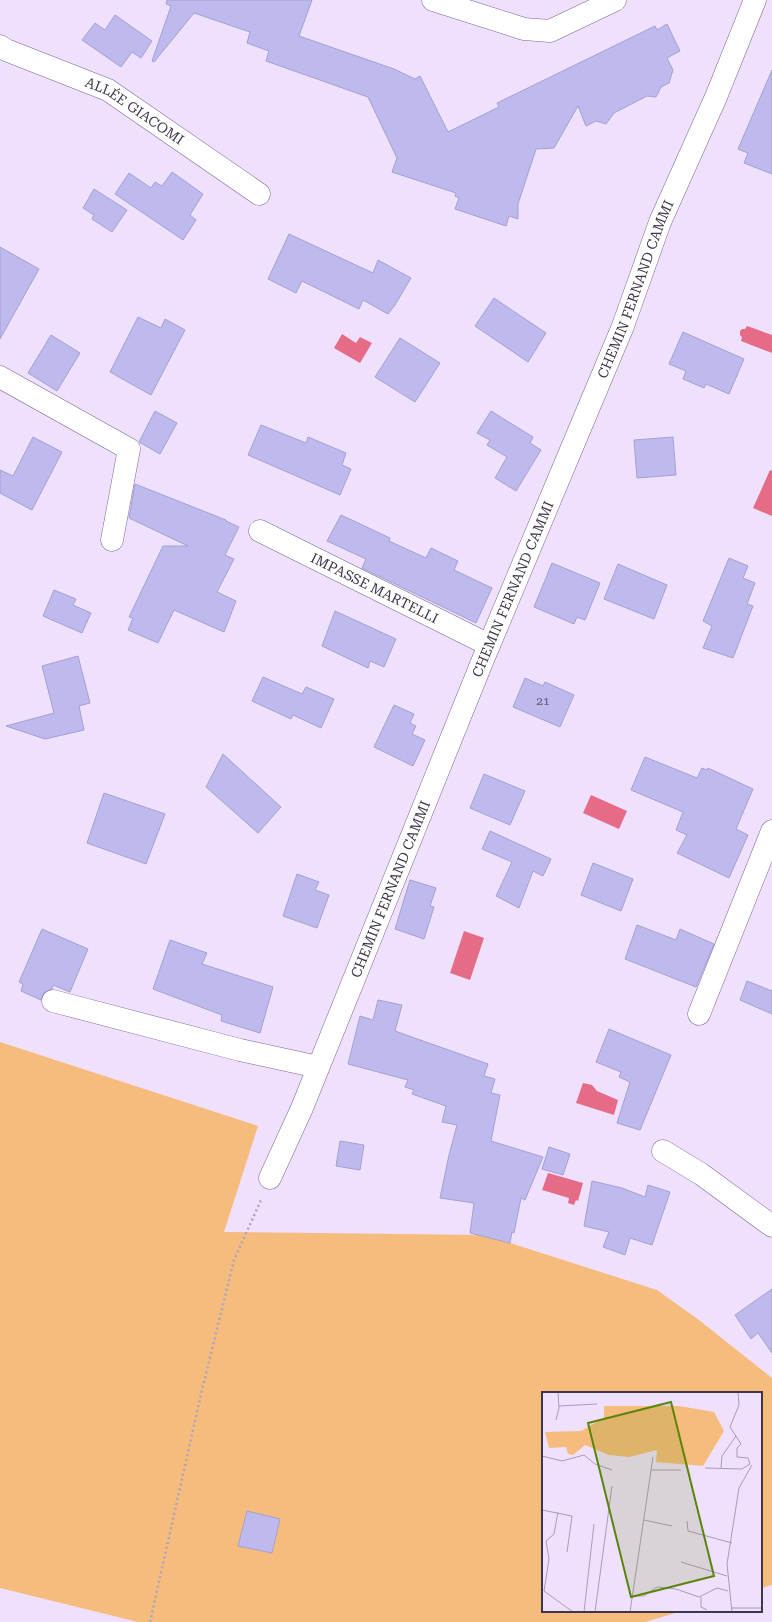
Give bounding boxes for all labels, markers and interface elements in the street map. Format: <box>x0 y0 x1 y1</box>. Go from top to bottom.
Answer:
street label: ALLÉE GIACOMI <box>83 74 187 148</box>
street label: CHEMIN FERNAND CAMMI <box>594 198 677 381</box>
street label: CHEMIN FERNAND CAMMI <box>469 499 557 679</box>
street label: IMPASSE MARTELLI <box>308 550 441 626</box>
house number: 21 <box>536 694 550 708</box>
street label: CHEMIN FERNAND CAMMI <box>347 798 433 980</box>
inset map <box>542 1392 762 1612</box>

